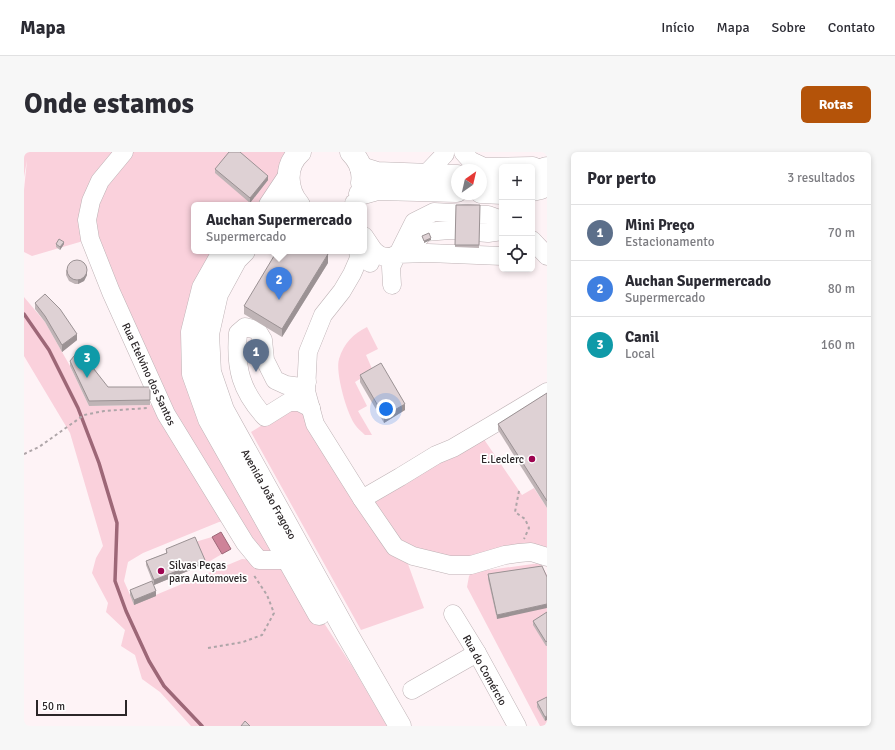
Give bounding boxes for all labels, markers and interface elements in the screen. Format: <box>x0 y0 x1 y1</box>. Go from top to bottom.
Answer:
text: Mapa <box>20 16 66 40</box>
text: Início <box>661 19 695 36</box>
text: Mapa <box>717 19 749 36</box>
text: Sobre <box>771 19 806 36</box>
text: Contato <box>828 19 875 36</box>
button: Rotas <box>801 86 871 123</box>
text: Onde estamos <box>24 87 194 121</box>
north arrow <box>451 164 487 200</box>
map controls <box>499 164 535 272</box>
button: + <box>499 164 535 200</box>
text: Por perto <box>587 168 656 189</box>
text: 3 resultados <box>787 170 855 186</box>
button: − <box>499 200 535 236</box>
popup <box>191 202 367 254</box>
text: Auchan Supermercado <box>206 211 352 229</box>
text: Mini Preço <box>625 216 695 234</box>
text: 1 <box>596 225 604 241</box>
text: 70 m <box>828 225 855 241</box>
text: Supermercado <box>206 229 286 245</box>
text: Estacionamento <box>625 234 715 250</box>
button: locate <box>499 236 535 272</box>
pin: 2 <box>266 267 292 300</box>
text: Auchan Supermercado <box>625 272 771 290</box>
text: 2 <box>596 281 604 297</box>
text: 80 m <box>828 281 855 297</box>
text: Supermercado <box>625 290 705 306</box>
street label: Rua Etelvino dos Santos <box>119 321 178 428</box>
text: Canil <box>625 328 659 346</box>
text: 3 <box>596 337 604 353</box>
text: 160 m <box>821 337 855 353</box>
pin: 1 <box>243 339 269 372</box>
pin: 3 <box>74 345 100 378</box>
text: Local <box>625 346 655 362</box>
your location <box>376 399 396 419</box>
street label: Avenida João Fragoso <box>238 447 299 542</box>
place label: E.Leclerc <box>481 453 524 466</box>
marker: E.Leclerc <box>527 454 537 464</box>
place label: Silvas Peças para Automoveis <box>169 559 247 585</box>
marker: Silvas Peças para Automoveis <box>156 566 166 576</box>
street label: Rua do Comércio <box>460 633 509 708</box>
scale bar <box>36 698 127 717</box>
text: 50 m <box>42 700 65 713</box>

